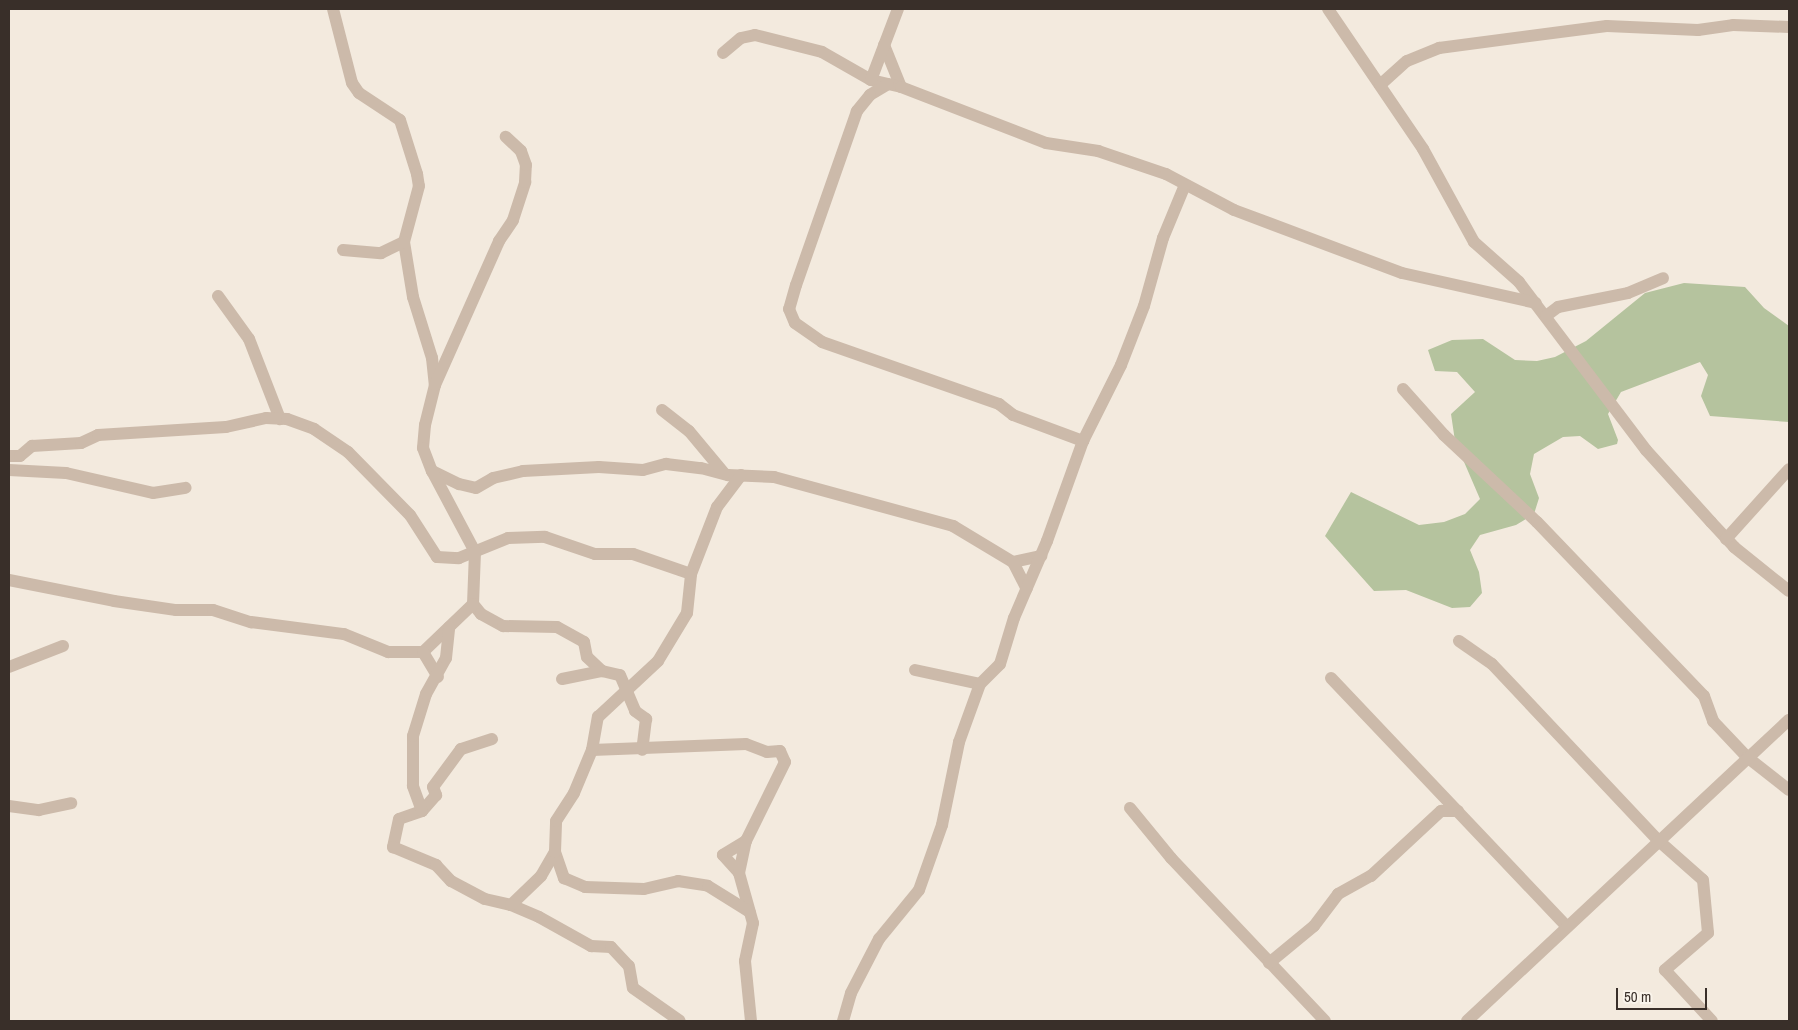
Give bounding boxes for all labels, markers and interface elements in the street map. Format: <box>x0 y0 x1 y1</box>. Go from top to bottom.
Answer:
scale bar <box>1618 978 1709 1010</box>
text: 50 m <box>1624 986 1651 1007</box>

